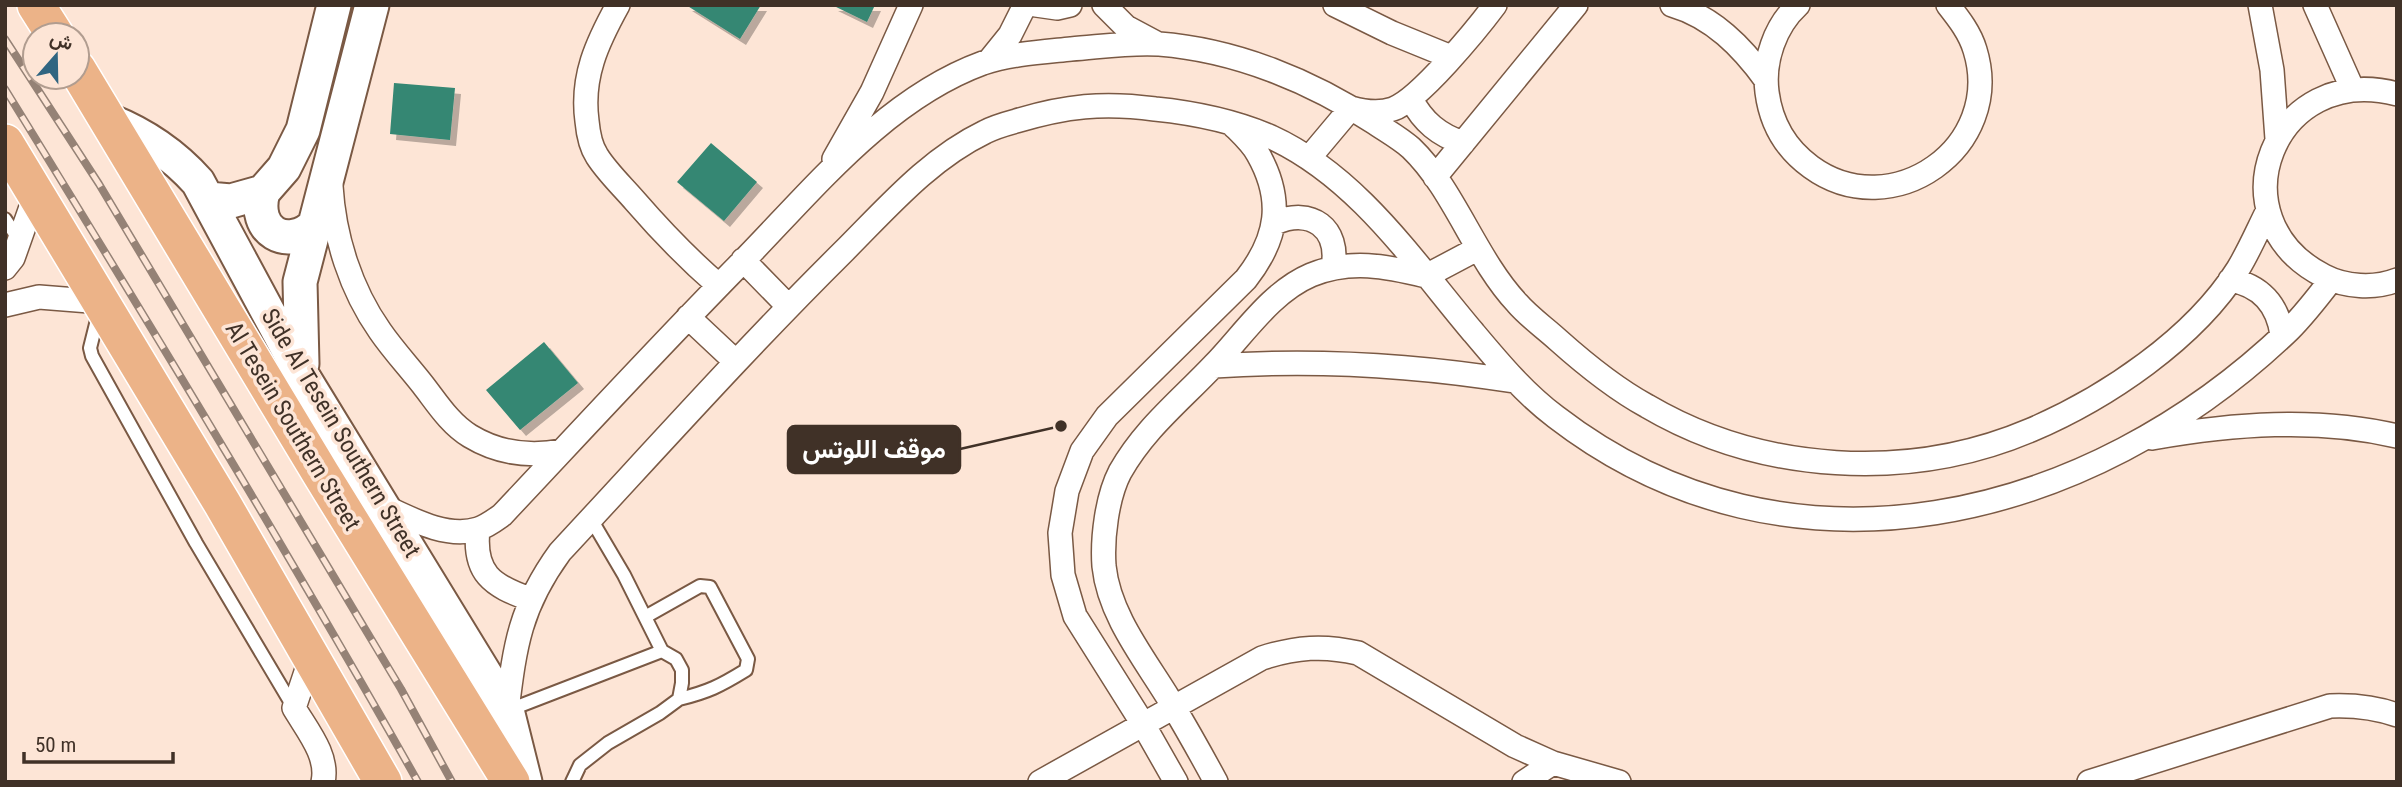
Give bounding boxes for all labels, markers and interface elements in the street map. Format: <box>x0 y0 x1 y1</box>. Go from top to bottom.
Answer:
north arrow <box>21 21 91 91</box>
text: ش <box>47 26 76 55</box>
street label: Side Al Tesein Southern Street <box>256 304 426 562</box>
street label: Al Tesein Southern Street <box>220 317 366 535</box>
callout: موقف اللوتس <box>788 426 960 473</box>
text: موقف اللوتس <box>802 434 946 465</box>
scale bar <box>24 720 173 764</box>
text: 50 m <box>35 733 76 757</box>

